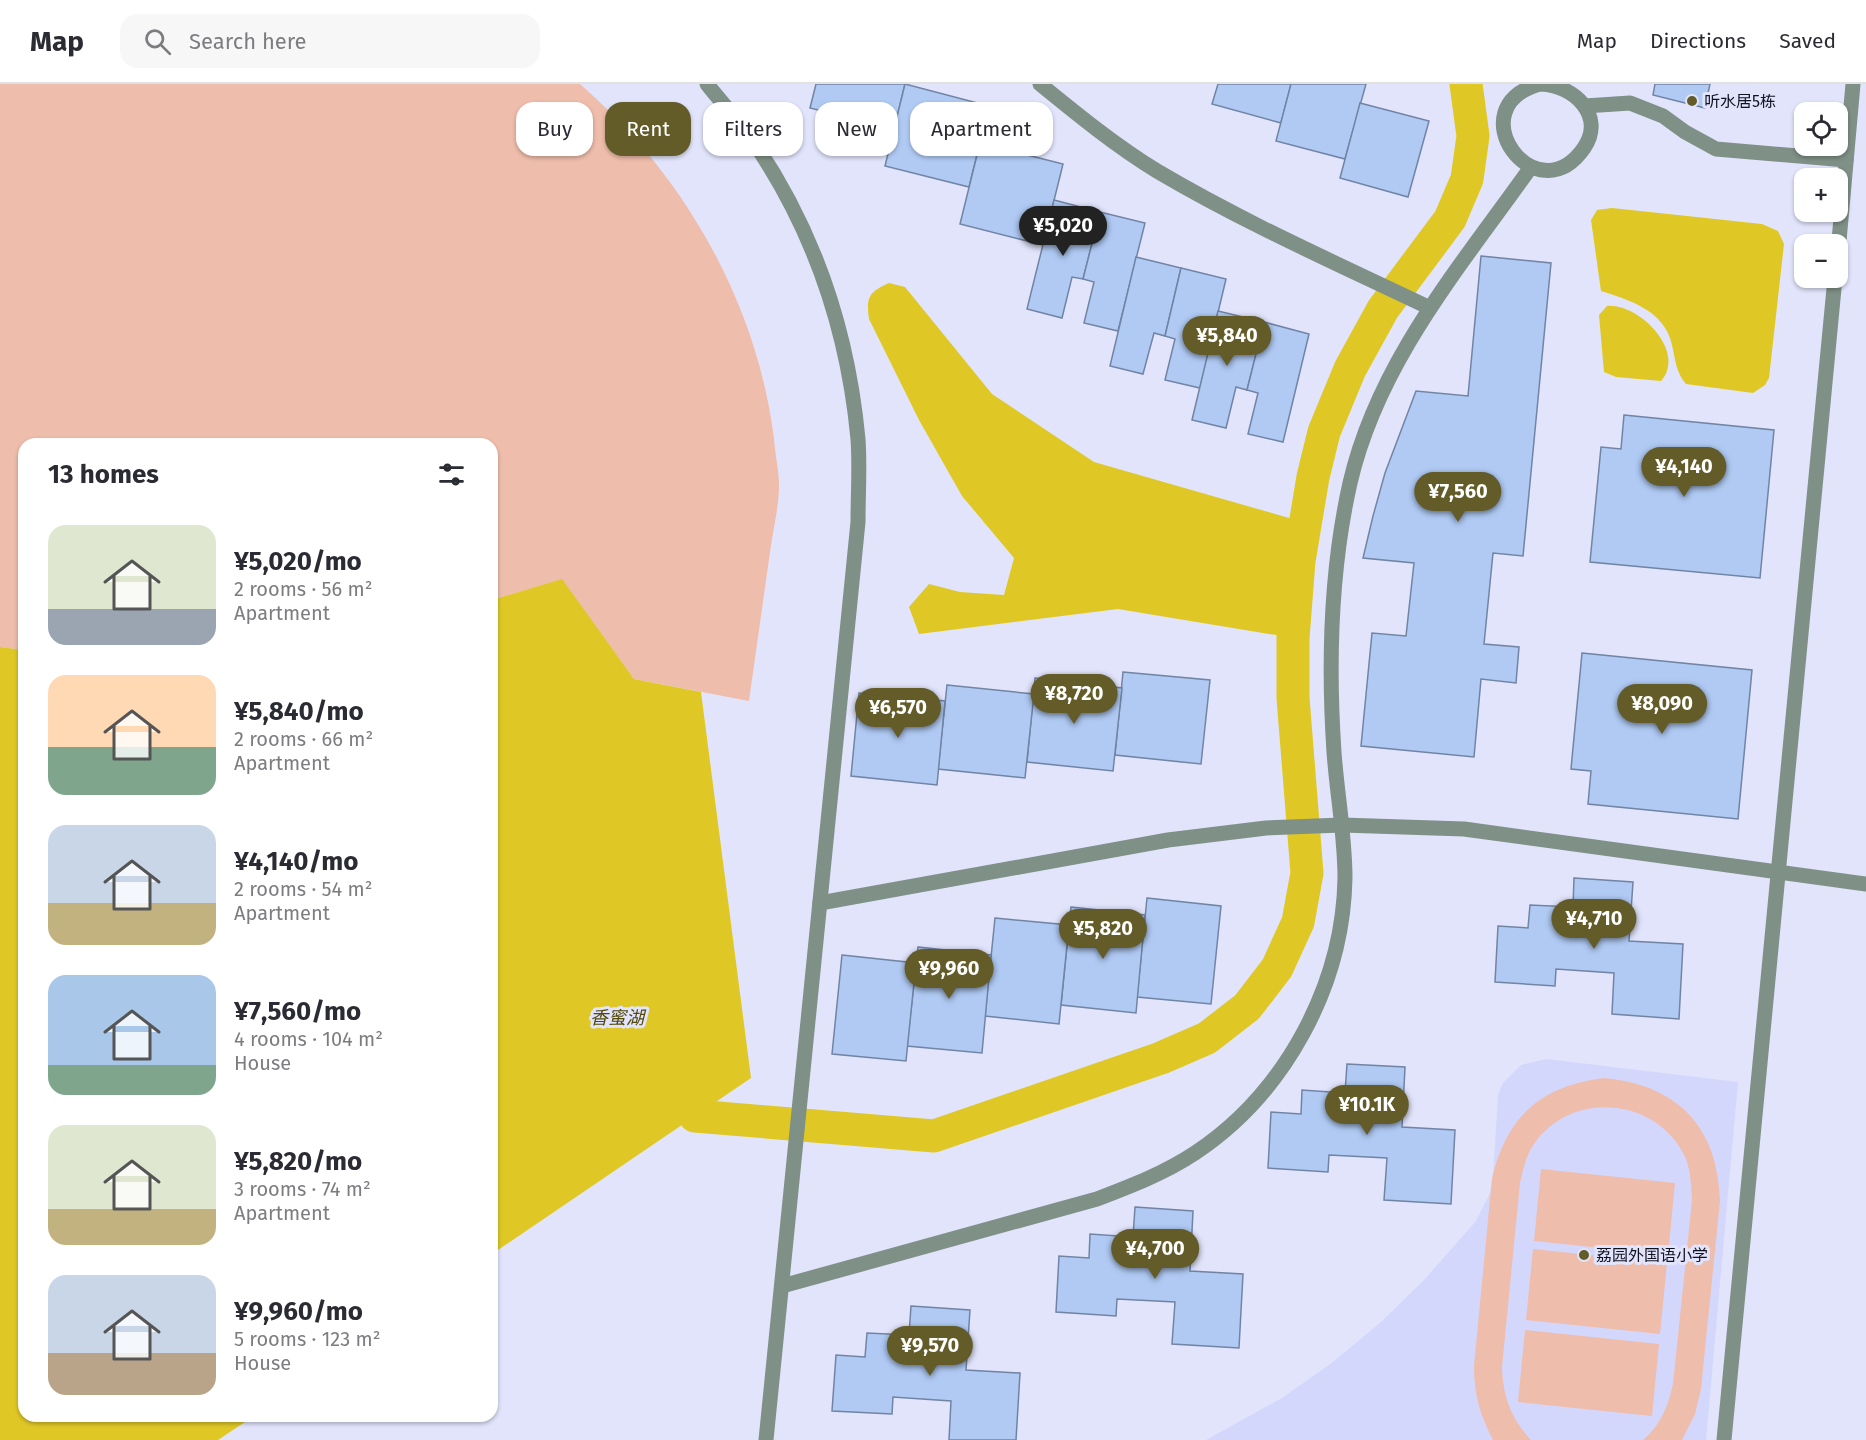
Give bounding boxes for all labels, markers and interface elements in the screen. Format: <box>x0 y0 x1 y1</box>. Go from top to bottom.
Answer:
search box <box>120 14 540 68</box>
text: Map <box>30 25 84 58</box>
icon: search <box>141 25 174 58</box>
text: Search here <box>189 28 307 55</box>
text: Map <box>1577 28 1617 54</box>
text: Directions <box>1650 28 1746 54</box>
text: Saved <box>1779 28 1836 54</box>
place label: 听水居5栋 <box>1704 92 1776 111</box>
marker: 听水居5栋 <box>1685 94 1699 108</box>
chip: Buy <box>516 102 593 156</box>
chip: Rent <box>605 102 691 156</box>
chip: Filters <box>703 102 803 156</box>
chip: New <box>815 102 898 156</box>
chip: Apartment <box>910 102 1053 156</box>
map controls <box>1794 102 1848 288</box>
button: locate <box>1794 102 1848 156</box>
button: + <box>1794 168 1848 222</box>
pin: ¥5,020 <box>1014 206 1112 257</box>
text: ¥5,020 <box>1033 213 1093 237</box>
button: − <box>1794 234 1848 288</box>
pin: ¥5,840 <box>1178 316 1276 367</box>
text: ¥5,840 <box>1196 323 1258 347</box>
pin: ¥4,140 <box>1635 447 1733 498</box>
text: ¥4,140 <box>1655 454 1713 478</box>
icon: filters <box>435 458 468 491</box>
text: 13 homes <box>48 459 159 490</box>
pin: ¥7,560 <box>1409 472 1507 523</box>
text: ¥7,560 <box>1428 479 1488 503</box>
text: ¥5,020/mo <box>234 546 362 577</box>
icon: home <box>96 549 168 621</box>
text: 2 rooms · 56 m² <box>234 577 373 601</box>
text: Apartment <box>234 601 330 625</box>
pin: ¥8,720 <box>1025 674 1123 725</box>
text: ¥8,720 <box>1045 681 1103 705</box>
pin: ¥8,090 <box>1613 684 1711 735</box>
pin: ¥6,570 <box>849 688 947 739</box>
text: ¥8,090 <box>1631 691 1693 715</box>
text: ¥6,570 <box>869 695 927 719</box>
text: ¥5,840/mo <box>234 696 364 727</box>
icon: home <box>96 699 168 771</box>
text: 2 rooms · 66 m² <box>234 727 373 751</box>
text: Apartment <box>234 751 330 775</box>
text: ¥4,140/mo <box>234 846 358 877</box>
icon: home <box>96 849 168 921</box>
text: 2 rooms · 54 m² <box>234 877 373 901</box>
pin: ¥4,710 <box>1545 899 1643 950</box>
text: Apartment <box>234 901 330 925</box>
text: ¥4,710 <box>1565 906 1623 930</box>
pin: ¥5,820 <box>1054 909 1152 960</box>
text: ¥5,820 <box>1073 916 1133 940</box>
pin: ¥9,960 <box>900 949 998 1000</box>
text: ¥9,960 <box>919 956 979 980</box>
text: ¥7,560/mo <box>234 996 361 1027</box>
icon: home <box>96 999 168 1071</box>
water label: 香蜜湖 <box>590 1007 647 1029</box>
text: 4 rooms · 104 m² <box>234 1027 383 1051</box>
text: House <box>234 1051 291 1075</box>
pin: ¥10.1K <box>1318 1085 1416 1136</box>
text: ¥10.1K <box>1339 1092 1395 1116</box>
text: ¥5,820/mo <box>234 1146 362 1177</box>
icon: home <box>96 1149 168 1221</box>
text: 3 rooms · 74 m² <box>234 1177 371 1201</box>
text: Apartment <box>234 1201 330 1225</box>
pin: ¥4,700 <box>1106 1229 1204 1280</box>
text: ¥4,700 <box>1125 1236 1185 1260</box>
place label: 荔园外国语小学 <box>1596 1246 1708 1265</box>
marker: 荔园外国语小学 <box>1577 1248 1591 1262</box>
text: ¥9,960/mo <box>234 1296 363 1327</box>
icon: home <box>96 1299 168 1371</box>
pin: ¥9,570 <box>881 1326 979 1377</box>
text: 5 rooms · 123 m² <box>234 1327 380 1351</box>
text: ¥9,570 <box>901 1333 959 1357</box>
text: House <box>234 1351 291 1375</box>

